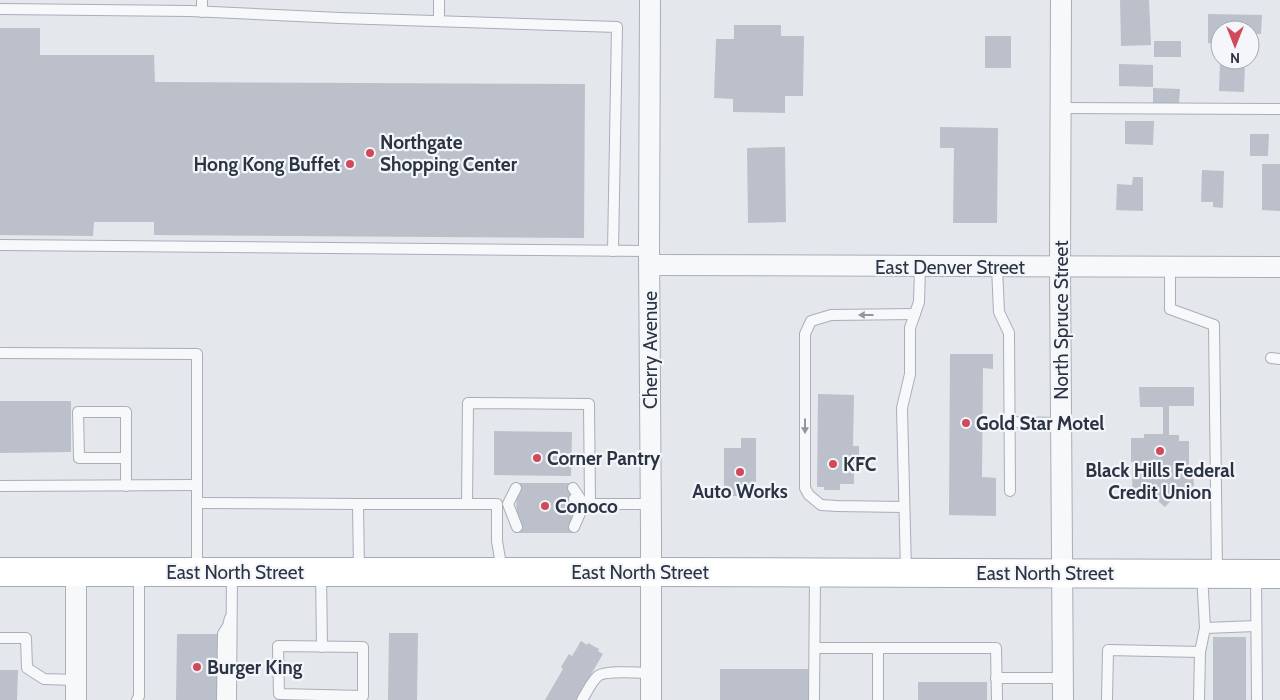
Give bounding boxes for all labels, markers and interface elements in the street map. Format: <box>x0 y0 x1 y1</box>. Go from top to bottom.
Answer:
north arrow <box>1210 20 1260 70</box>
text: N <box>1230 49 1240 67</box>
place label: Northgate Shopping Center <box>380 131 518 176</box>
marker: Northgate Shopping Center <box>364 147 376 159</box>
place label: Hong Kong Buffet <box>194 153 340 176</box>
marker: Hong Kong Buffet <box>344 158 356 170</box>
street label: North Spruce Street <box>1050 240 1073 400</box>
street label: East Denver Street <box>875 256 1026 279</box>
street label: Cherry Avenue <box>639 291 662 409</box>
one-way arrow <box>858 311 874 319</box>
place label: Gold Star Motel <box>976 412 1104 435</box>
marker: Gold Star Motel <box>960 417 972 429</box>
one-way arrow <box>801 418 809 434</box>
marker: Black Hills Federal Credit Union <box>1154 445 1166 457</box>
place label: Corner Pantry <box>547 447 661 470</box>
marker: Corner Pantry <box>531 452 543 464</box>
place label: KFC <box>843 453 876 476</box>
marker: KFC <box>827 458 839 470</box>
place label: Black Hills Federal Credit Union <box>1085 459 1235 504</box>
marker: Auto Works <box>734 466 746 478</box>
place label: Auto Works <box>692 480 788 503</box>
place label: Conoco <box>555 495 618 518</box>
marker: Conoco <box>539 500 551 512</box>
street label: East North Street <box>166 561 304 584</box>
street label: East North Street <box>571 561 709 584</box>
street label: East North Street <box>976 562 1114 585</box>
place label: Burger King <box>207 656 303 679</box>
marker: Burger King <box>191 661 203 673</box>

